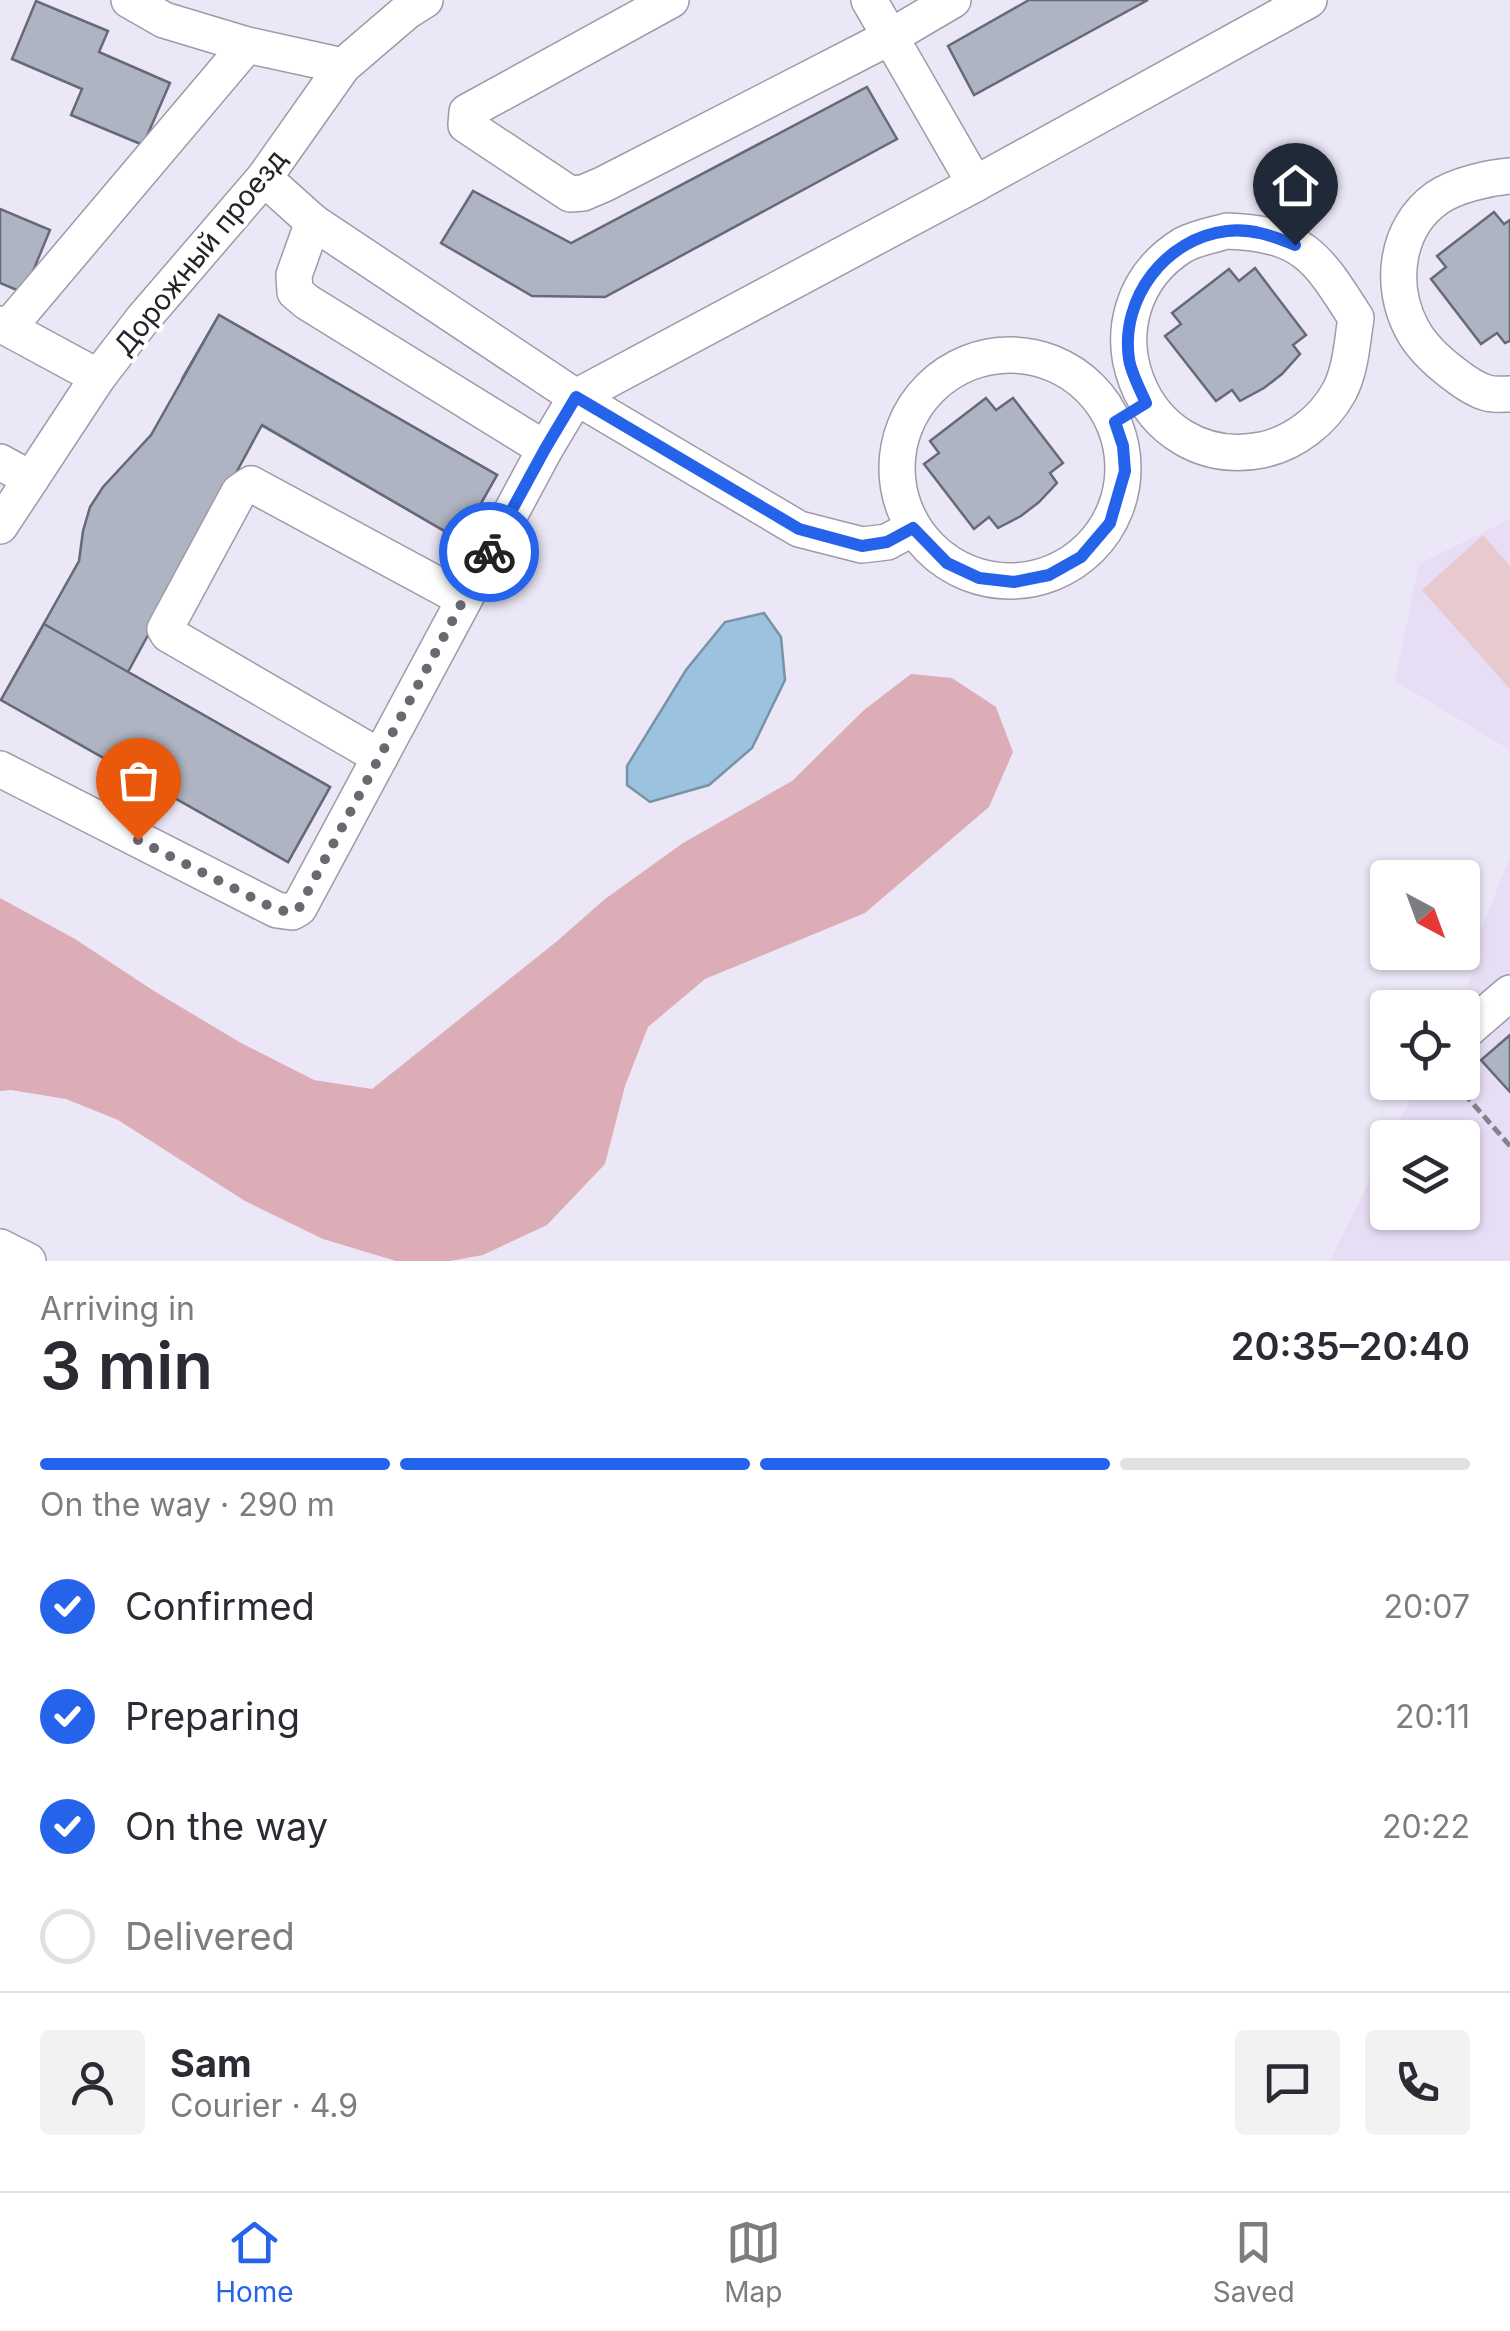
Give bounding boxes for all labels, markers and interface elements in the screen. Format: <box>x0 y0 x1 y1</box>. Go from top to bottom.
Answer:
street label: Дорожный проезд <box>106 142 294 362</box>
pin <box>1253 143 1338 246</box>
icon: home <box>1268 158 1323 213</box>
courier <box>439 502 539 602</box>
icon: bike <box>462 525 517 580</box>
pin <box>96 738 181 841</box>
icon: bag <box>111 753 166 808</box>
north arrow <box>1370 860 1480 970</box>
map controls <box>1370 860 1480 1230</box>
button: locate <box>1370 990 1480 1100</box>
button: layers <box>1370 1120 1480 1230</box>
text: Arriving in <box>40 1289 195 1328</box>
text: 20:35–20:40 <box>1231 1323 1470 1369</box>
text: 3 min <box>40 1326 213 1405</box>
text: On the way · 290 m <box>40 1485 335 1524</box>
icon: check <box>40 1579 95 1634</box>
text: Confirmed <box>125 1583 315 1629</box>
text: 20:07 <box>1383 1587 1470 1626</box>
icon: check <box>40 1689 95 1744</box>
text: Preparing <box>125 1693 300 1739</box>
text: 20:11 <box>1395 1697 1470 1736</box>
icon: check <box>40 1799 95 1854</box>
text: On the way <box>125 1803 328 1849</box>
text: 20:22 <box>1382 1807 1470 1846</box>
text: Delivered <box>125 1913 295 1959</box>
button: person <box>40 2030 145 2135</box>
button: chat <box>1235 2030 1340 2135</box>
button: phone <box>1365 2030 1470 2135</box>
text: Sam <box>170 2040 252 2086</box>
text: Courier · 4.9 <box>170 2086 358 2125</box>
tab: Home <box>215 2215 294 2309</box>
tab: Map <box>724 2215 782 2309</box>
tab: Saved <box>1213 2215 1295 2309</box>

